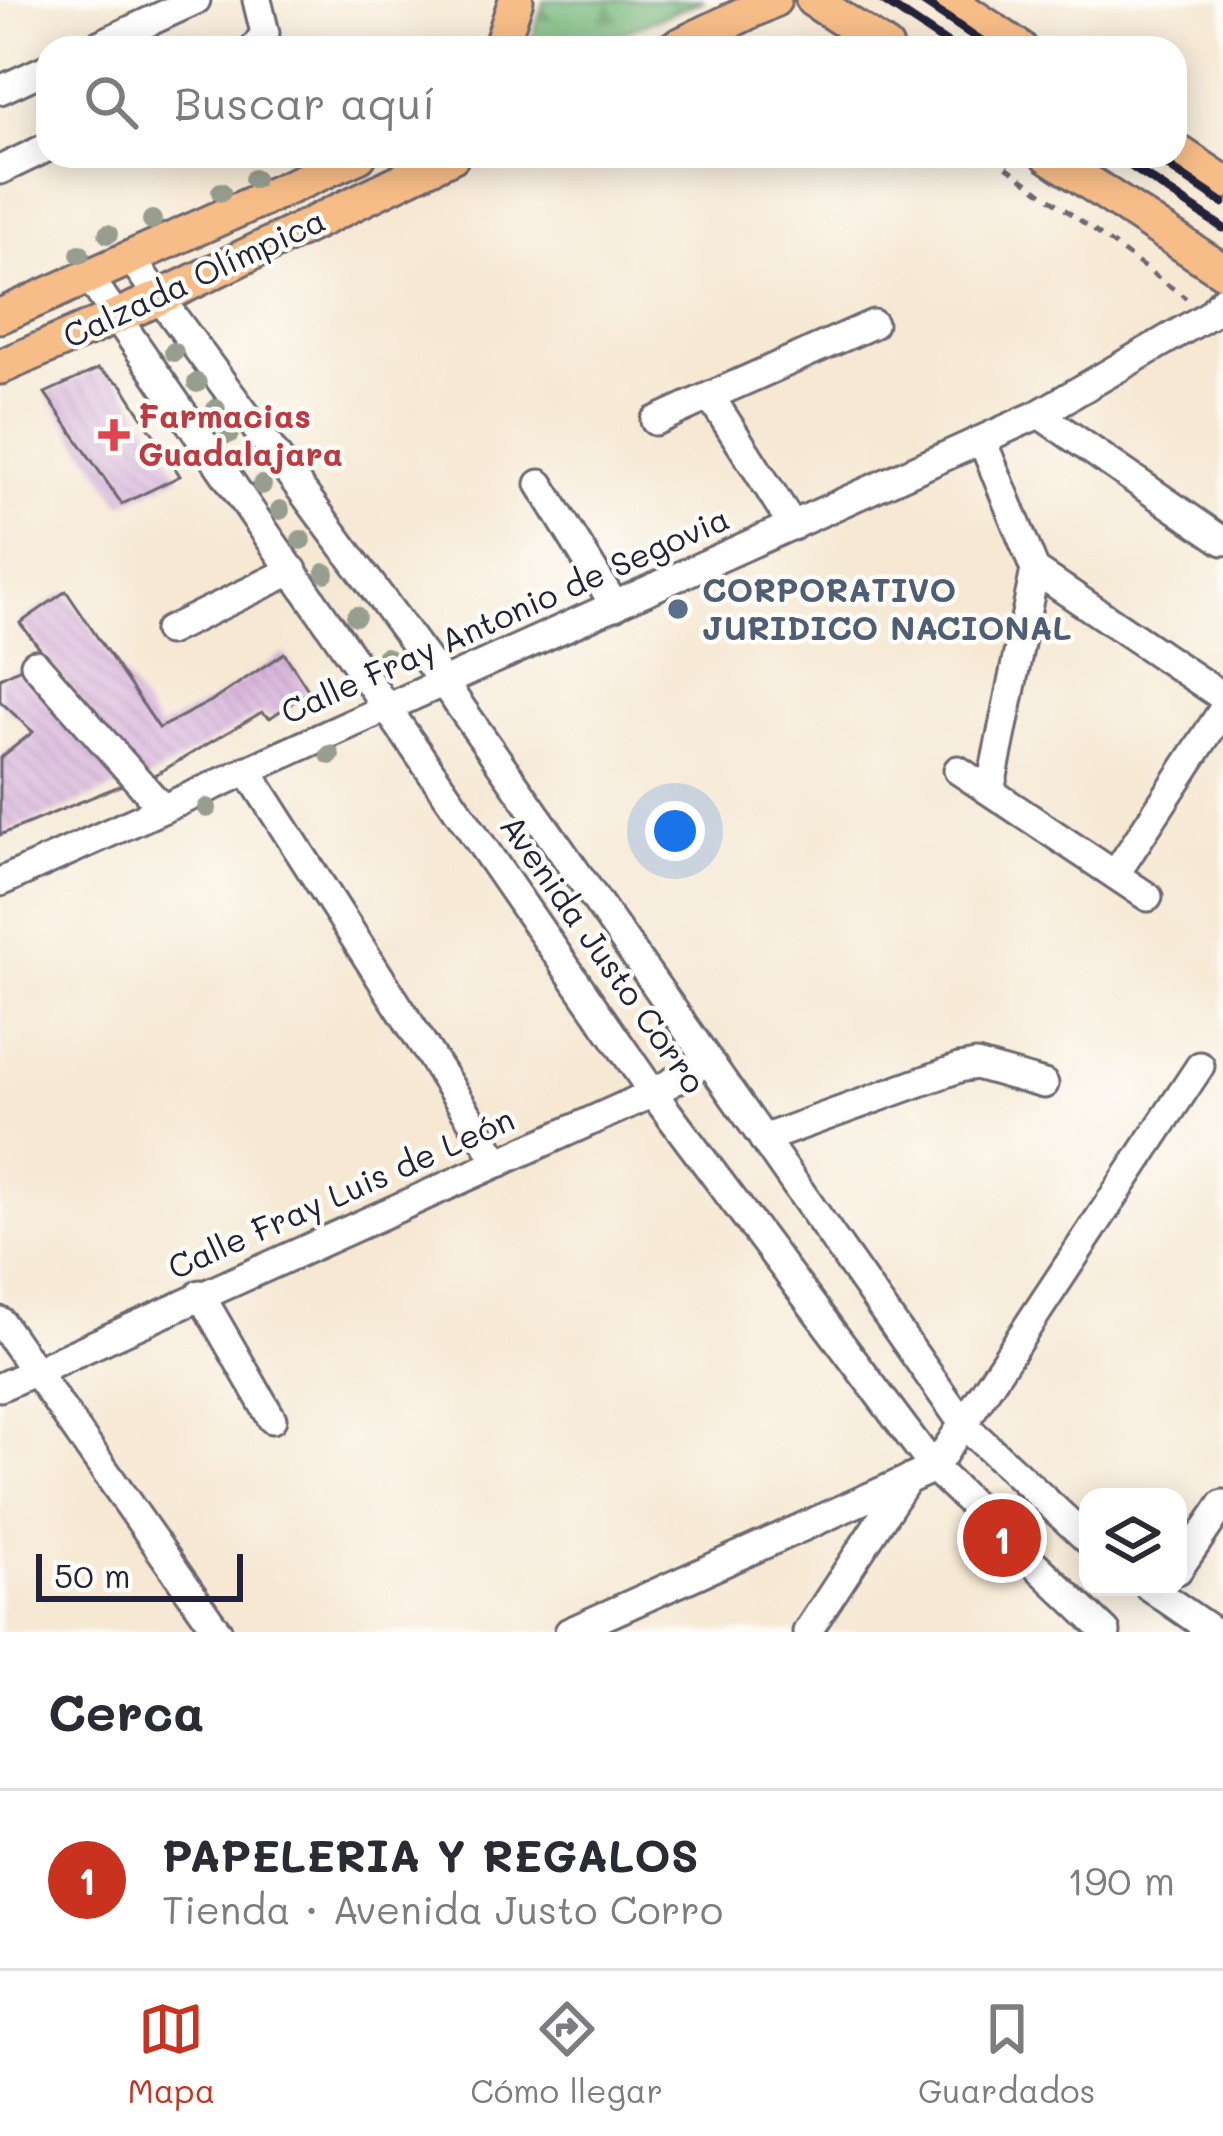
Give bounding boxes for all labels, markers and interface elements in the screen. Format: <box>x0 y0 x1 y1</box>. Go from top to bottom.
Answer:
search box <box>36 36 1187 168</box>
icon: search <box>78 69 144 135</box>
text: Buscar aquí <box>174 73 436 131</box>
street label: Calzada Olímpica <box>55 197 332 356</box>
place label: Farmacias Guadalajara <box>138 393 343 474</box>
marker: Farmacias Guadalajara <box>101 422 127 448</box>
street label: Calle Fray Antonio de Segovia <box>273 495 736 733</box>
place label: CORPORATIVO JURIDICO NACIONAL <box>702 567 1072 648</box>
marker: CORPORATIVO JURIDICO NACIONAL <box>665 596 691 622</box>
your location <box>645 801 705 861</box>
street label: Avenida Justo Corro <box>492 805 717 1101</box>
street label: Calle Fray Luis de León <box>160 1096 521 1288</box>
map controls <box>1079 1488 1187 1596</box>
button: layers <box>1079 1488 1187 1596</box>
pin: 1 <box>963 1493 1041 1583</box>
scale bar <box>36 1548 243 1601</box>
text: 50 m <box>54 1553 130 1596</box>
text: Cerca <box>48 1677 205 1744</box>
text: PAPELERIA Y REGALOS <box>162 1825 699 1883</box>
text: 1 <box>78 1854 96 1905</box>
text: 190 m <box>1067 1854 1175 1905</box>
text: Tienda · Avenida Justo Corro <box>162 1883 723 1934</box>
tab: Mapa <box>127 1996 215 2111</box>
tab: Cómo llegar <box>470 1996 663 2111</box>
tab: Guardados <box>918 1996 1096 2111</box>

